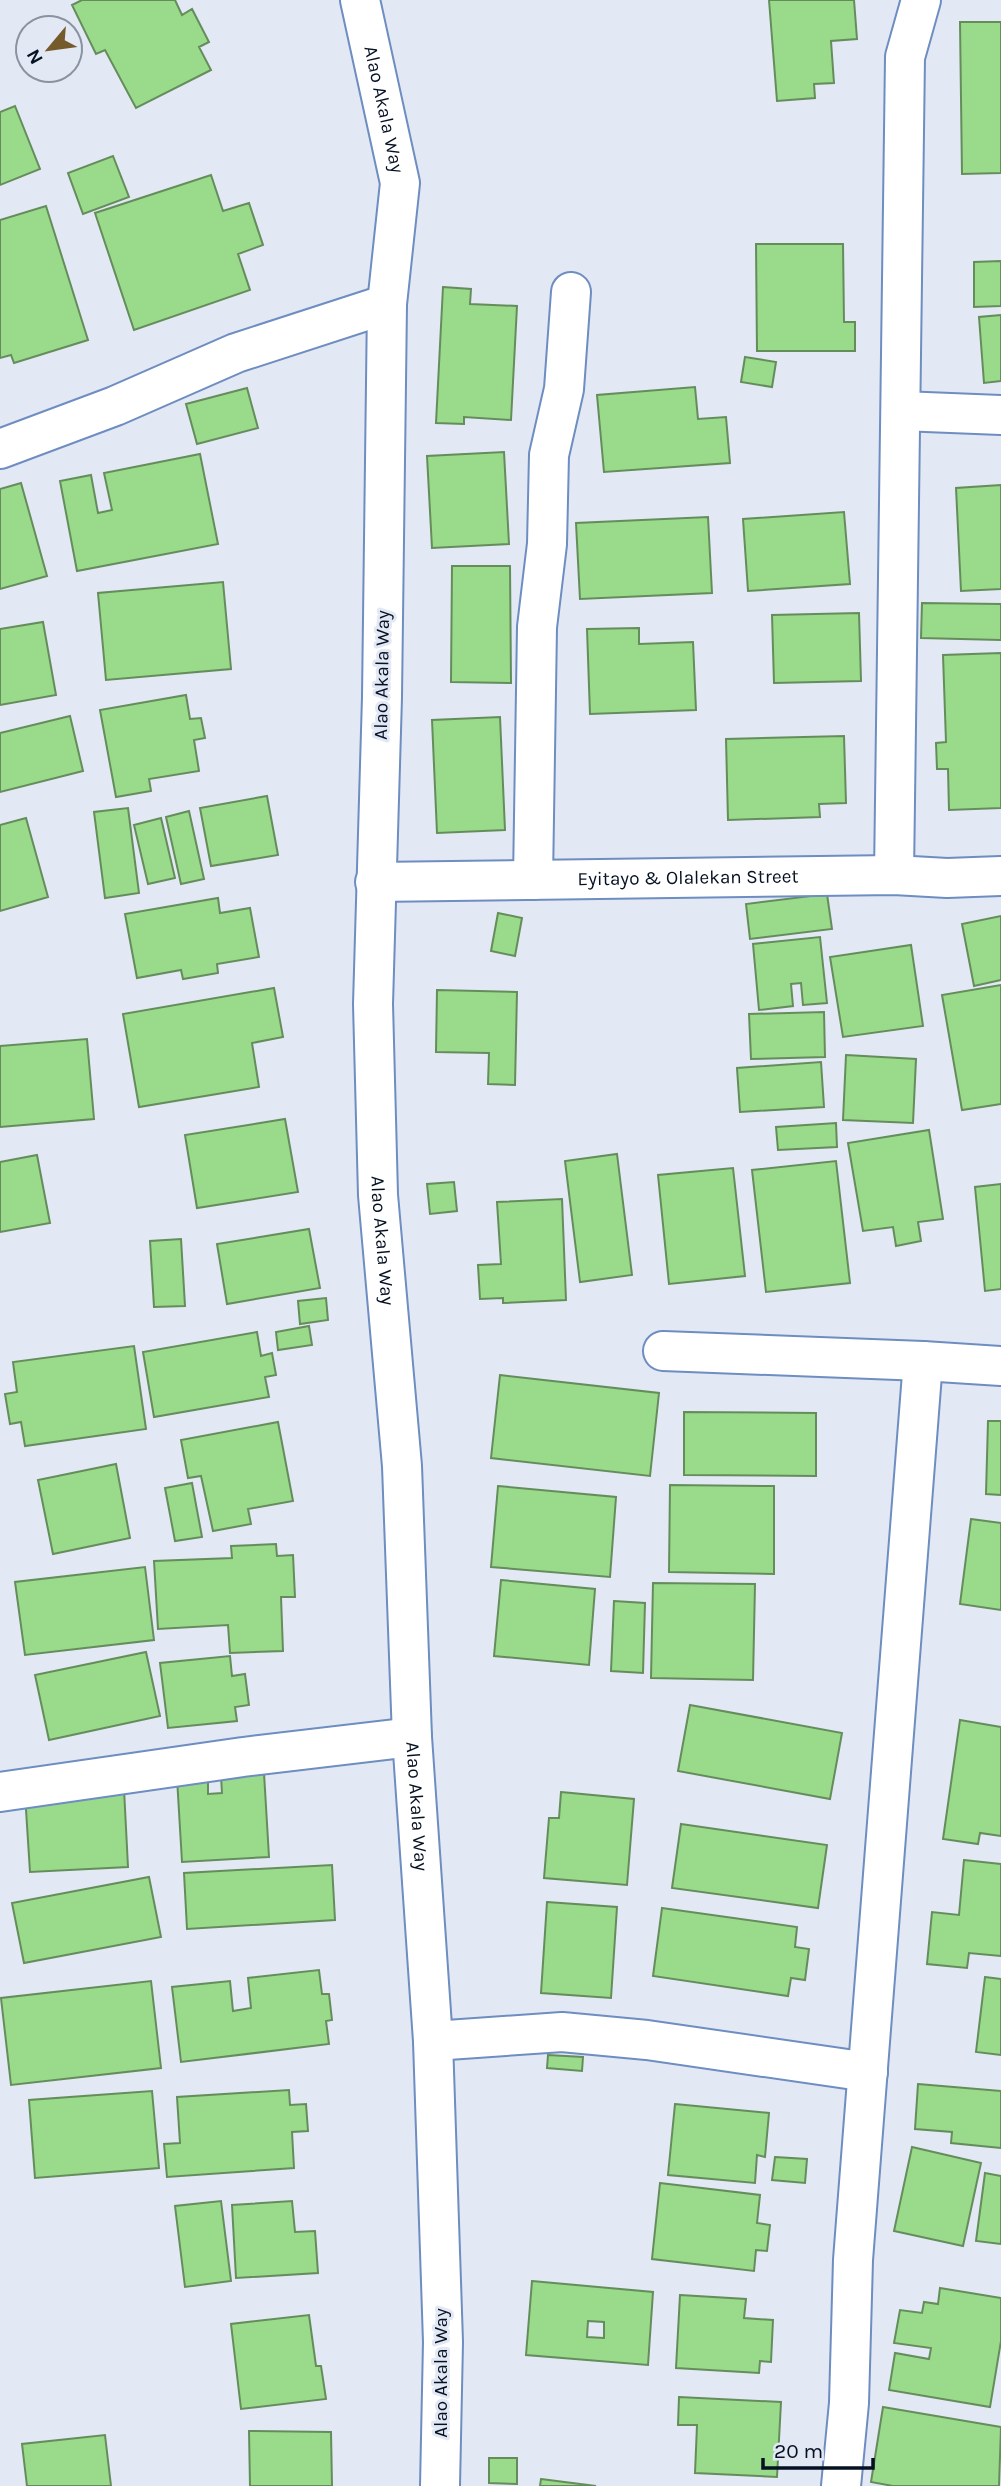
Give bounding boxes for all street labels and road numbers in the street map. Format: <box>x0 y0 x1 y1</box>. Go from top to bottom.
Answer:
street label: Alao Akala Way <box>359 44 409 175</box>
street label: Alao Akala Way <box>370 610 394 740</box>
street label: Eyitayo & Olalekan Street <box>577 865 799 890</box>
street label: Alao Akala Way <box>367 1176 399 1306</box>
street label: Alao Akala Way <box>401 1741 432 1872</box>
street label: Alao Akala Way <box>430 2308 452 2438</box>

